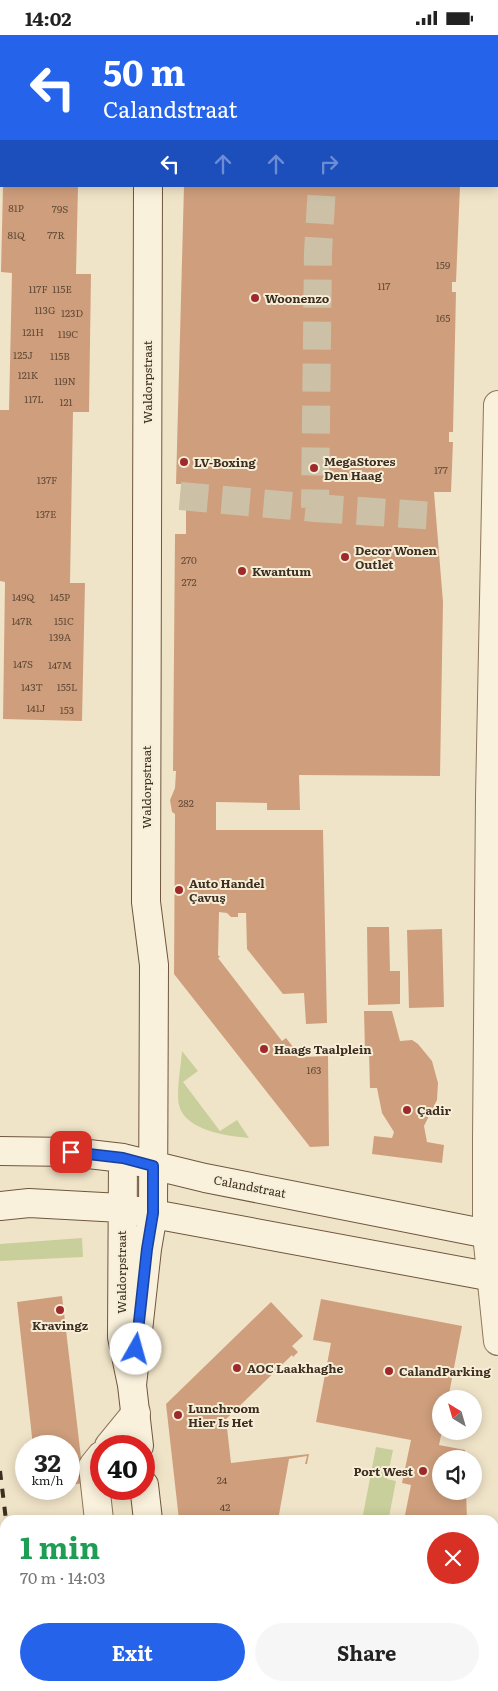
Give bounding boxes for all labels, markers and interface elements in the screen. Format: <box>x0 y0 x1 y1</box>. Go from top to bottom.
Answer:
text: 14:02 <box>25 4 71 32</box>
text: 50 m <box>103 45 186 97</box>
icon: left <box>20 55 85 120</box>
text: Calandstraat <box>103 92 237 125</box>
icon: left <box>156 150 184 178</box>
icon: ahead <box>209 150 237 178</box>
icon: ahead <box>262 150 290 178</box>
icon: right <box>315 150 343 178</box>
house number: 81P <box>8 200 24 215</box>
house number: 79S <box>52 201 68 216</box>
house number: 81Q <box>7 227 26 242</box>
house number: 77R <box>47 227 65 242</box>
house number: 159 <box>436 257 450 272</box>
house number: 117 <box>378 278 390 293</box>
house number: 117F <box>28 281 48 296</box>
house number: 115E <box>52 281 72 296</box>
place label: Woonenzo <box>265 289 330 307</box>
marker: Woonenzo <box>249 292 261 304</box>
house number: 113G <box>34 302 56 317</box>
house number: 123D <box>61 305 83 320</box>
house number: 165 <box>436 310 450 325</box>
house number: 121H <box>22 324 44 339</box>
house number: 119C <box>58 326 78 341</box>
street label: Waldorpstraat <box>138 340 156 424</box>
house number: 125J <box>13 347 33 362</box>
house number: 115B <box>50 348 70 363</box>
house number: 121K <box>18 367 39 382</box>
house number: 119N <box>54 373 76 388</box>
house number: 117L <box>24 391 44 406</box>
house number: 121 <box>59 394 73 409</box>
place label: MegaStores Den Haag <box>324 452 396 484</box>
place label: LV-Boxing <box>194 453 257 471</box>
marker: LV-Boxing <box>178 456 190 468</box>
marker: MegaStores Den Haag <box>308 462 320 474</box>
house number: 177 <box>434 462 448 477</box>
house number: 137F <box>37 472 57 487</box>
house number: 137E <box>36 506 56 521</box>
place label: Decor Wonen Outlet <box>355 541 438 573</box>
marker: Decor Wonen Outlet <box>339 551 351 563</box>
house number: 270 <box>181 552 197 567</box>
place label: Kwantum <box>252 562 311 580</box>
marker: Kwantum <box>236 565 248 577</box>
house number: 272 <box>181 574 197 589</box>
house number: 149Q <box>12 589 35 604</box>
house number: 145P <box>50 589 70 604</box>
house number: 147R <box>11 613 33 628</box>
house number: 151C <box>54 613 74 628</box>
house number: 139A <box>49 629 72 644</box>
house number: 147S <box>13 656 33 671</box>
house number: 147M <box>48 657 72 672</box>
house number: 143T <box>21 679 43 694</box>
house number: 155L <box>57 679 77 694</box>
house number: 141J <box>27 700 46 715</box>
house number: 153 <box>60 702 74 717</box>
street label: Waldorpstraat <box>137 745 155 829</box>
house number: 282 <box>178 795 194 810</box>
place label: Auto Handel Çavuş <box>189 874 265 906</box>
marker: Auto Handel Çavuş <box>173 884 185 896</box>
place label: Haags Taalplein <box>274 1040 372 1058</box>
marker: Haags Taalplein <box>258 1043 270 1055</box>
house number: 163 <box>307 1062 321 1077</box>
place label: Çadir <box>417 1101 452 1119</box>
marker: Çadir <box>401 1104 413 1116</box>
pin <box>50 1131 92 1173</box>
icon: arrive <box>57 1138 85 1166</box>
street label: Calandstraat <box>212 1170 288 1202</box>
street label: Waldorpstraat <box>112 1230 130 1314</box>
marker: Kravingz <box>54 1304 66 1316</box>
place label: Kravingz <box>32 1316 89 1334</box>
position arrow <box>109 1322 161 1374</box>
place label: AOC Laakhaghe <box>247 1359 343 1377</box>
marker: AOC Laakhaghe <box>231 1362 243 1374</box>
place label: CalandParking <box>399 1362 491 1380</box>
marker: CalandParking <box>383 1365 395 1377</box>
north arrow <box>432 1390 482 1440</box>
map controls <box>432 1390 482 1500</box>
place label: Lunchroom Hier Is Het <box>188 1399 260 1431</box>
marker: Lunchroom Hier Is Het <box>172 1409 184 1421</box>
speed limit sign: 40 <box>90 1435 155 1500</box>
text: 32 <box>34 1443 61 1480</box>
button: sound <box>432 1450 482 1500</box>
place label: Port West <box>354 1462 414 1480</box>
marker: Port West <box>417 1465 429 1477</box>
text: km/h <box>32 1471 63 1489</box>
house number: 24 <box>217 1472 228 1487</box>
house number: 42 <box>220 1499 230 1514</box>
text: 1 min <box>20 1524 100 1568</box>
button: close <box>427 1532 479 1584</box>
text: 70 m · 14:03 <box>20 1565 106 1589</box>
button: Exit <box>20 1623 245 1681</box>
button: Share <box>255 1623 479 1681</box>

